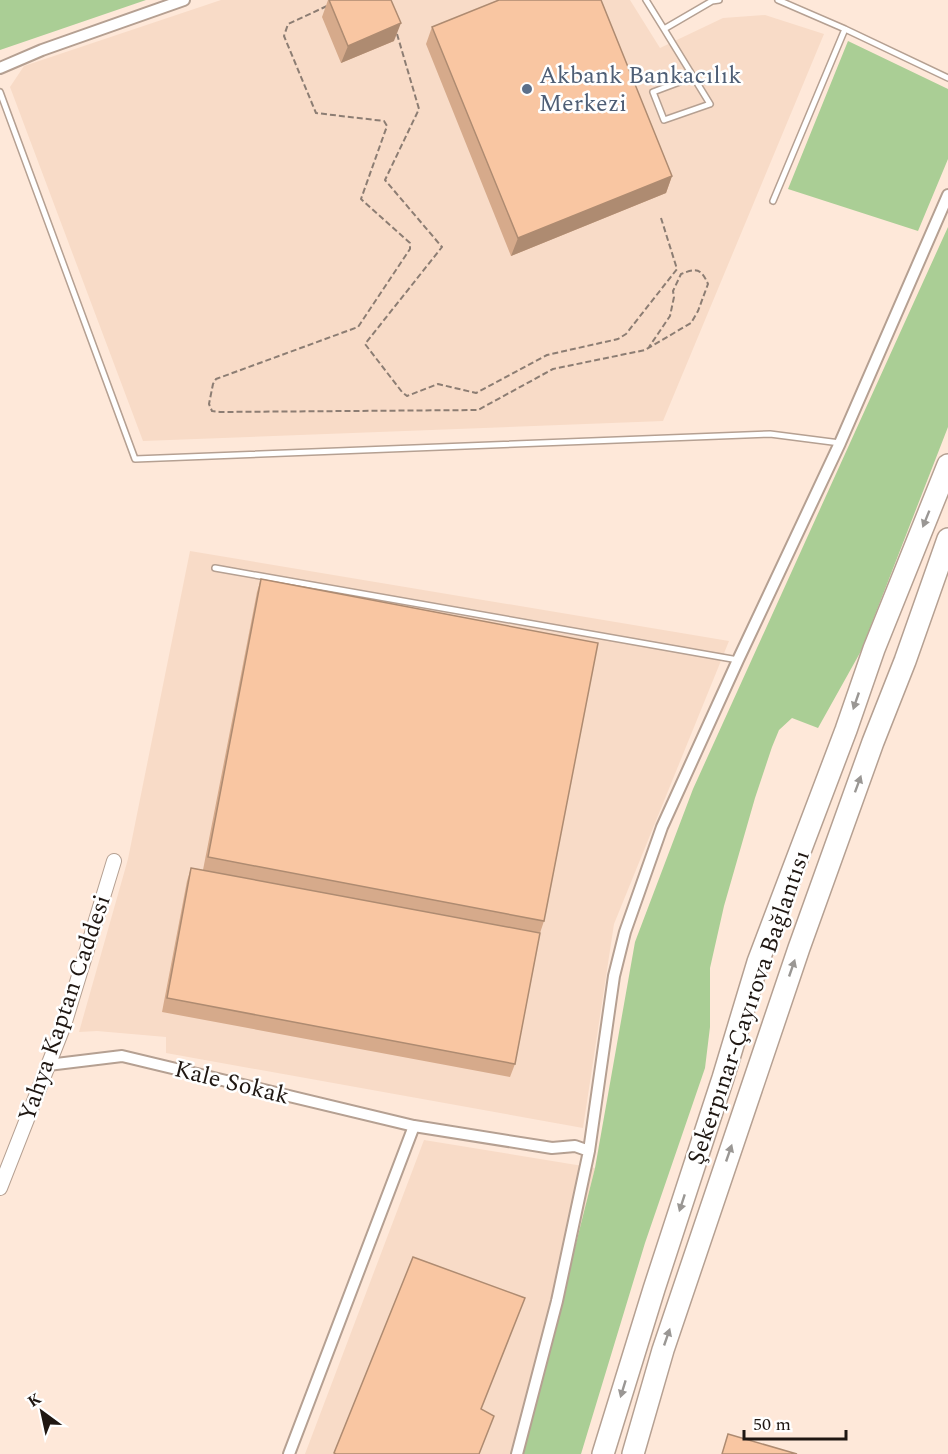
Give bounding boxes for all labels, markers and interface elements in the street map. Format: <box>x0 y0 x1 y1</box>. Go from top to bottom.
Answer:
place label: Akbank Bankacılık Merkezi <box>539 58 742 122</box>
marker: Akbank Bankacılık Merkezi <box>520 82 534 96</box>
one-way arrow <box>921 511 931 529</box>
one-way arrow <box>850 692 860 710</box>
one-way arrow <box>854 775 864 793</box>
street label: Şekerpınar-Çayırova Bağlantısı <box>678 845 820 1169</box>
street label: Yahya Kaptan Caddesi <box>9 890 121 1127</box>
one-way arrow <box>788 959 798 977</box>
street label: Kale Sokak <box>170 1051 293 1115</box>
one-way arrow <box>725 1143 735 1161</box>
one-way arrow <box>677 1194 686 1212</box>
one-way arrow <box>663 1328 673 1346</box>
one-way arrow <box>618 1380 627 1398</box>
north arrow <box>12 1382 72 1442</box>
text: K <box>23 1386 47 1414</box>
scale bar <box>744 1403 846 1441</box>
text: 50 m <box>753 1411 791 1438</box>

